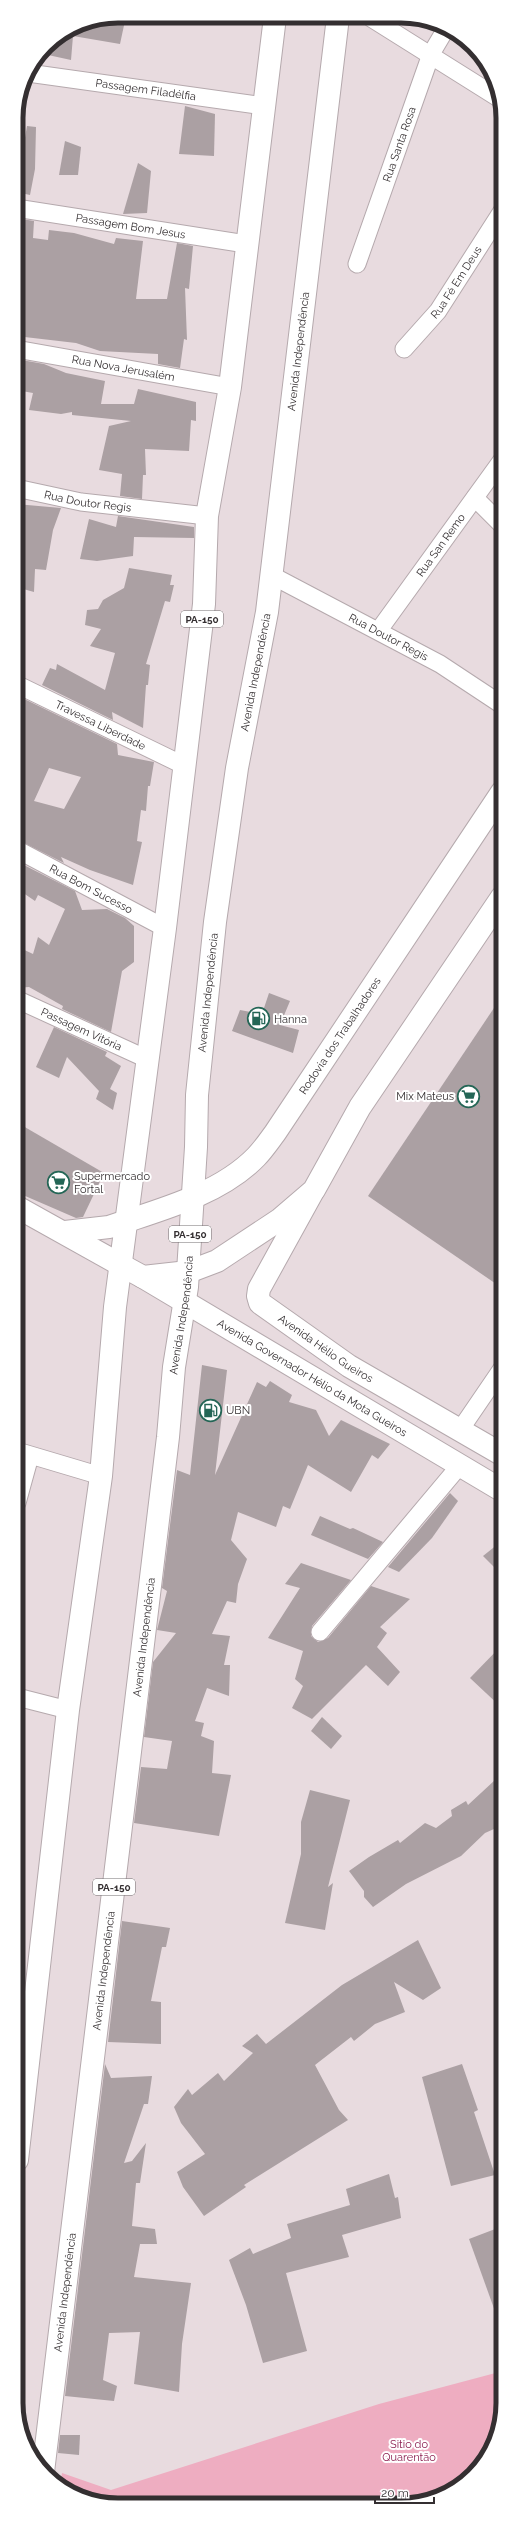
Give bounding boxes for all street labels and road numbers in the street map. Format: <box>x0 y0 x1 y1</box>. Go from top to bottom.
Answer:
street label: Passagem Filadélfia <box>95 77 197 103</box>
street label: Rua Santa Rosa <box>380 105 419 184</box>
street label: Passagem Bom Jesus <box>75 211 186 241</box>
street label: Rua Fé Em Deus <box>428 244 485 321</box>
street label: Avenida Independência <box>285 291 312 412</box>
street label: Rua Nova Jerusalém <box>71 353 176 384</box>
street label: Rua Doutor Regis <box>43 488 132 515</box>
street label: Rua San Remo <box>414 511 468 579</box>
road number: PA-150 <box>181 611 223 627</box>
street label: Rua Doutor Regis <box>346 611 430 664</box>
street label: Avenida Independência <box>238 612 274 733</box>
street label: Travessa Liberdade <box>53 698 148 753</box>
street label: Rua Bom Sucesso <box>47 862 135 917</box>
street label: Avenida Independência <box>195 932 221 1053</box>
street label: Rodovia dos Trabalhadores <box>297 975 384 1097</box>
street label: Passagem Vitória <box>39 1005 124 1054</box>
road number: PA-150 <box>169 1226 211 1242</box>
street label: Avenida Independência <box>167 1255 196 1375</box>
street label: Avenida Hélio Gueiros <box>276 1312 375 1386</box>
street label: Avenida Governador Hélio da Mota Gueiros <box>215 1317 409 1440</box>
street label: Avenida Independência <box>131 1577 158 1697</box>
road number: PA-150 <box>93 1879 135 1895</box>
street label: Avenida Independência <box>90 1910 118 2031</box>
street label: Avenida Independência <box>52 2232 79 2353</box>

